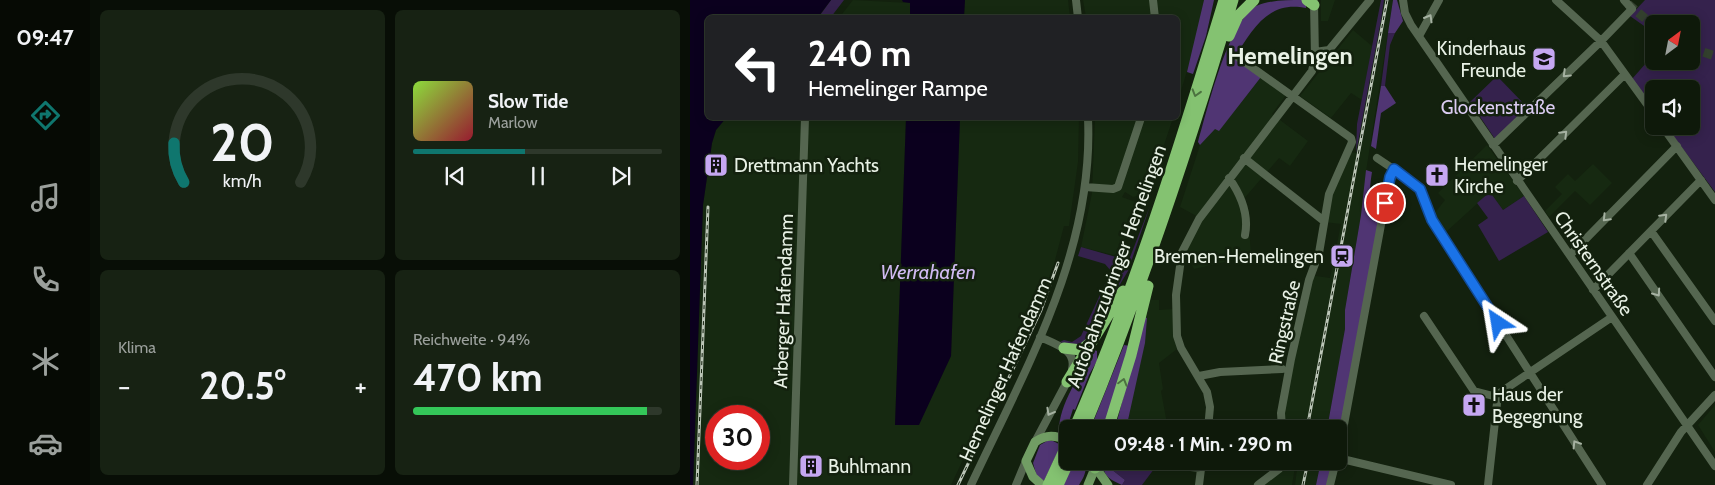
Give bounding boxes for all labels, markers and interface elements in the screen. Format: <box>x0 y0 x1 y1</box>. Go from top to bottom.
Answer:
one-way arrow <box>1422 14 1432 23</box>
north arrow <box>1645 15 1700 70</box>
map controls <box>1645 15 1700 135</box>
text: 09:47 <box>16 24 74 51</box>
text: 240 m <box>808 32 911 75</box>
icon: left <box>725 35 790 100</box>
place label: Kinderhaus Freunde <box>1437 37 1526 82</box>
district label: Hemelingen <box>1227 41 1353 70</box>
school or university icon: Kinderhaus Freunde <box>1531 46 1557 72</box>
one-way arrow <box>1562 69 1571 78</box>
text: Hemelinger Rampe <box>808 75 988 102</box>
button: sound <box>1645 80 1700 135</box>
one-way arrow <box>1191 88 1201 96</box>
text: Slow Tide <box>488 90 568 113</box>
park label: Glockenstraße <box>1441 96 1555 119</box>
icon: directions <box>28 98 63 133</box>
text: 20 <box>210 111 275 174</box>
text: Marlow <box>488 113 538 132</box>
one-way arrow <box>1559 131 1568 140</box>
street label: Autobahnzubringer Hemelingen <box>1062 142 1171 391</box>
building icon: Drettmann Yachts <box>703 152 729 178</box>
place label: Hemelinger Kirche <box>1454 153 1548 198</box>
place label: Drettmann Yachts <box>734 154 879 177</box>
icon: previous <box>441 162 469 190</box>
icon: pause <box>524 162 552 190</box>
icon: next <box>607 162 635 190</box>
church icon: Hemelinger Kirche <box>1424 162 1450 188</box>
text: km/h <box>223 170 262 191</box>
icon: music <box>28 180 63 215</box>
pin <box>1364 182 1406 224</box>
icon: arrive <box>1371 189 1399 217</box>
street label: Christernstraße <box>1549 207 1638 320</box>
street label: Arberger Hafendamm <box>769 213 798 389</box>
one-way arrow <box>1603 213 1612 222</box>
one-way arrow <box>1658 214 1667 223</box>
station icon: Bremen-Hemelingen <box>1329 243 1355 269</box>
place label: Bremen-Hemelingen <box>1154 245 1324 268</box>
water label: Werrahafen <box>880 260 976 284</box>
icon: phone <box>28 262 63 297</box>
street label: Hemelinger Hafendamm <box>954 273 1057 465</box>
street label: Ringstraße <box>1264 278 1305 366</box>
one-way arrow <box>1651 288 1660 297</box>
position arrow <box>1471 296 1523 348</box>
text: Reichweite · 94% <box>413 330 530 349</box>
text: Klima <box>118 338 156 357</box>
icon: climate <box>28 344 63 379</box>
text: 470 km <box>413 354 542 401</box>
text: 20.5° <box>199 362 286 409</box>
text: − <box>118 369 130 403</box>
text: + <box>355 369 367 403</box>
one-way arrow <box>1117 378 1128 387</box>
place label: Haus der Begegnung <box>1492 383 1583 428</box>
church icon: Haus der Begegnung <box>1461 392 1487 418</box>
speed limit sign: 30 <box>705 405 770 470</box>
one-way arrow <box>1046 406 1056 415</box>
icon: car <box>28 426 63 461</box>
text: 09:48 · 1 Min. · 290 m <box>1114 433 1292 456</box>
one-way arrow <box>1572 440 1582 449</box>
building icon: Buhlmann <box>798 453 824 479</box>
place label: Buhlmann <box>828 455 911 478</box>

